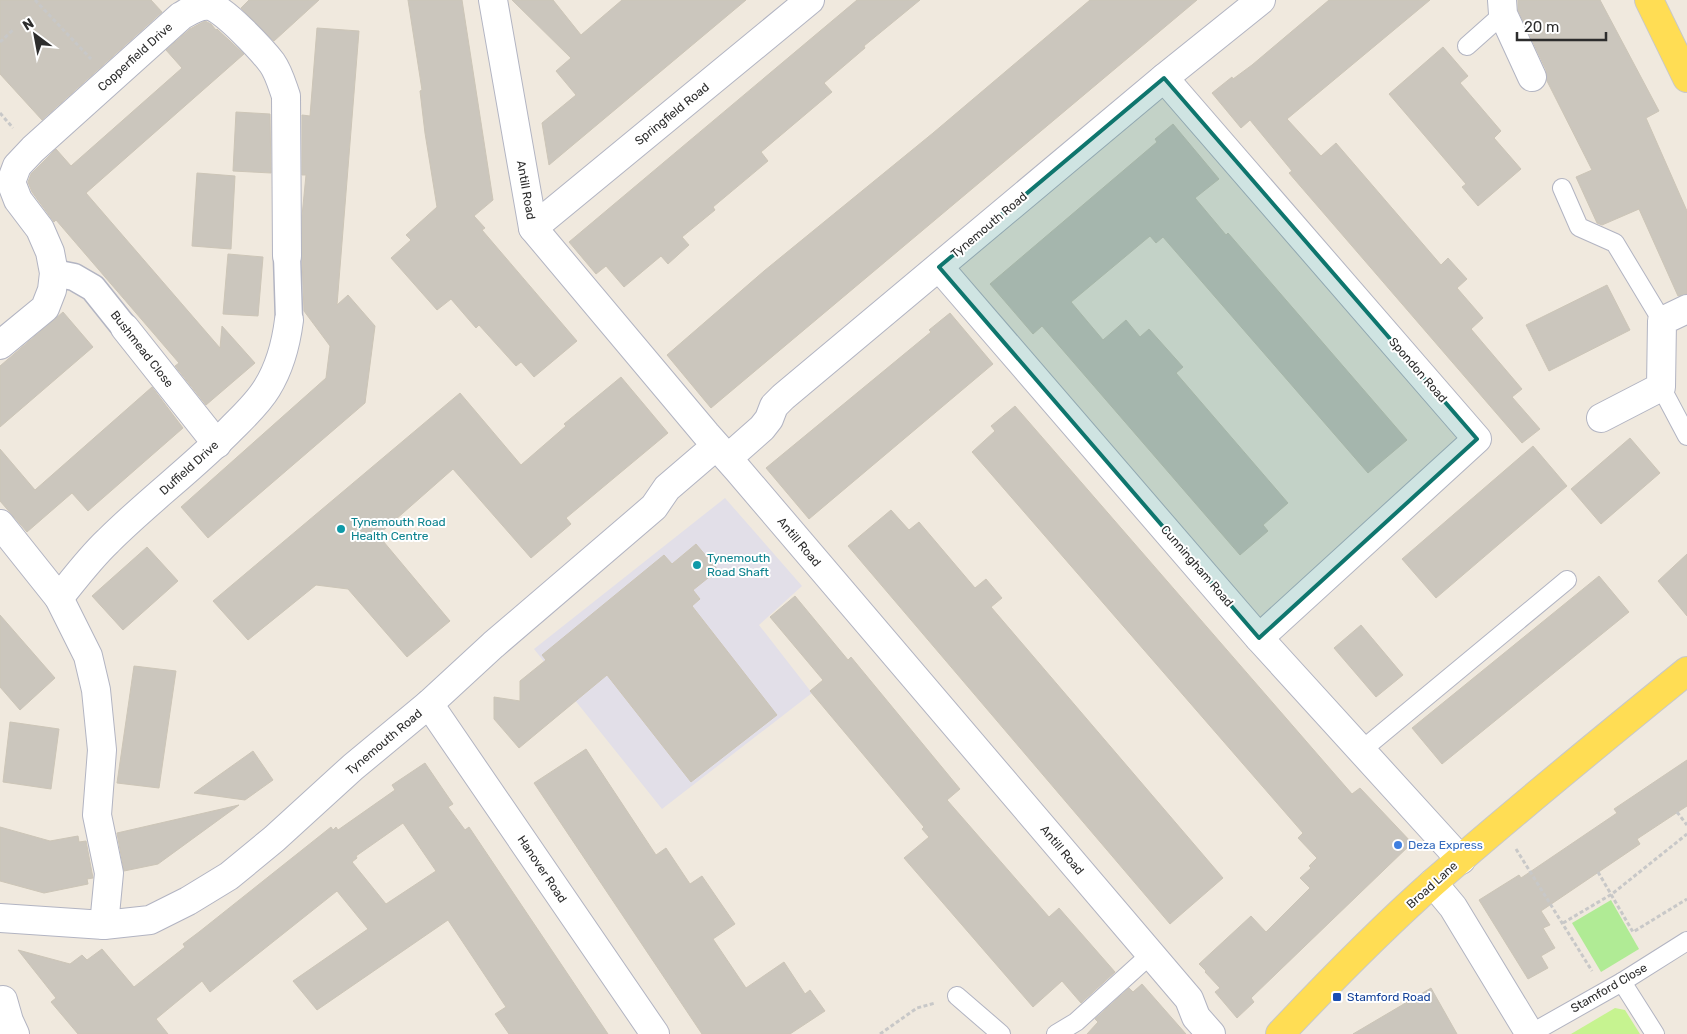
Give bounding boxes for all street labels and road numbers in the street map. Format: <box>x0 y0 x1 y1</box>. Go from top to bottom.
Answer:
street label: Copperfield Drive <box>95 20 175 94</box>
street label: Springfield Road <box>632 80 712 148</box>
street label: Antill Road <box>514 159 538 221</box>
street label: Tynemouth Road <box>948 189 1030 261</box>
street label: Bushmead Close <box>108 308 176 390</box>
street label: Spondon Road <box>1386 335 1450 405</box>
street label: Duffield Drive <box>157 438 222 498</box>
street label: Antill Road <box>774 515 824 569</box>
street label: Cunningham Road <box>1158 523 1236 609</box>
street label: Tynemouth Road <box>343 706 425 778</box>
street label: Antill Road <box>1037 823 1087 877</box>
street label: Hanover Road <box>514 833 570 905</box>
street label: Broad Lane <box>1404 858 1460 911</box>
street label: Stamford Close <box>1568 960 1650 1016</box>

